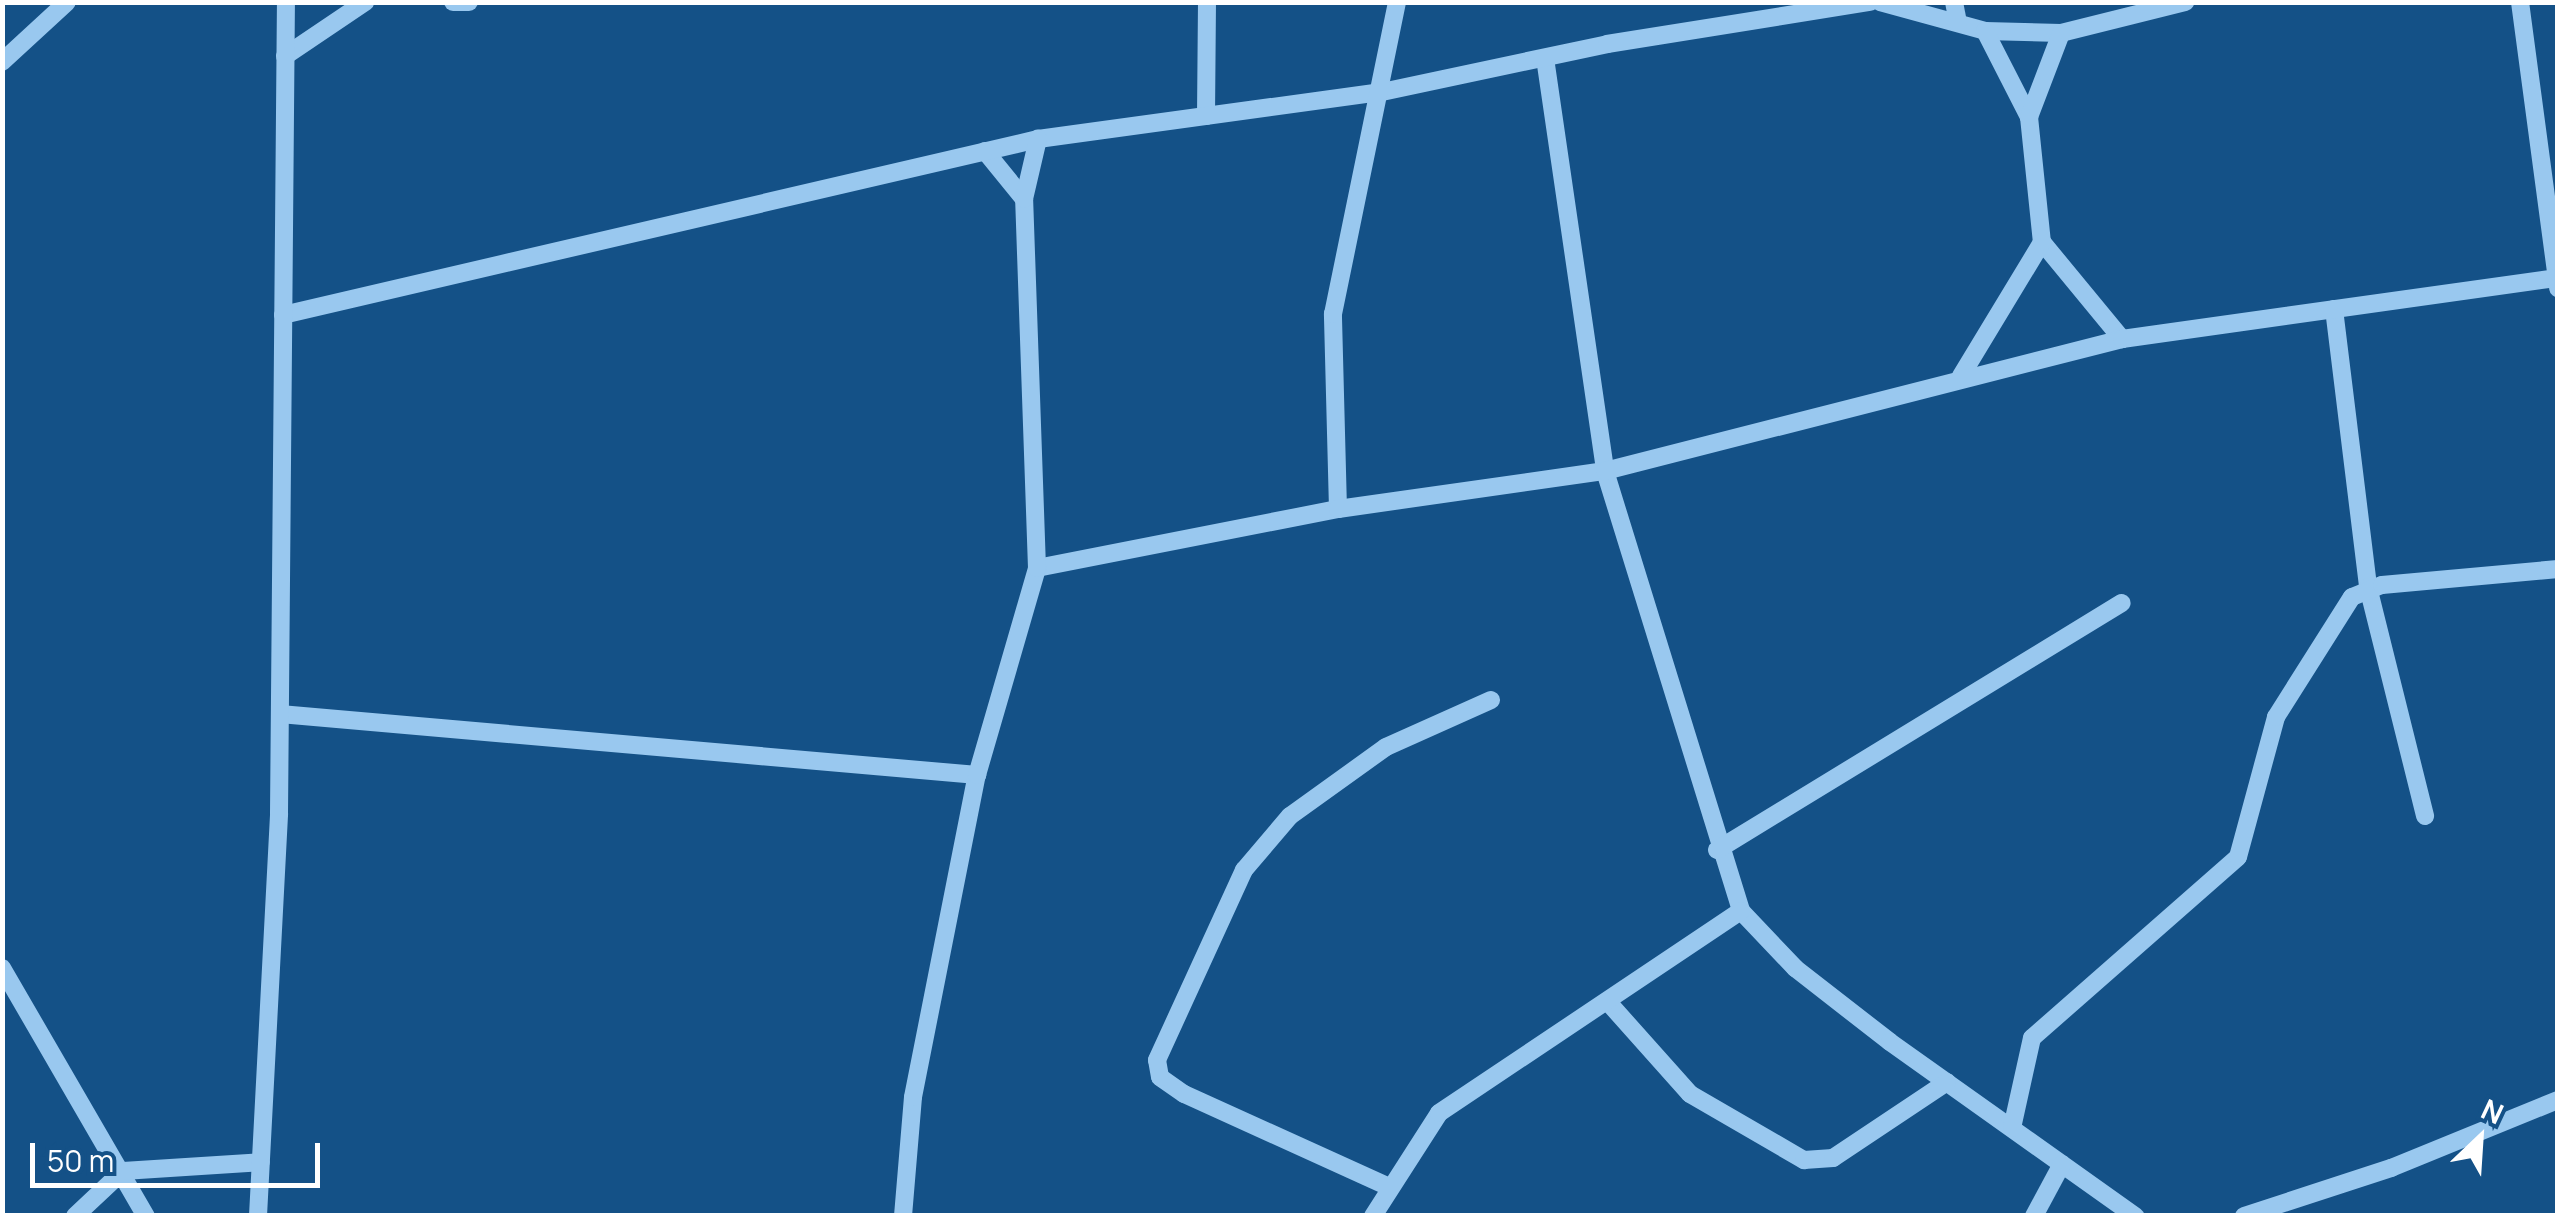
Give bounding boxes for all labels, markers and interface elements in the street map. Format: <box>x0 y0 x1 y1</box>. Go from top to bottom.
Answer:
north arrow <box>2430 1088 2530 1188</box>
text: N <box>2476 1089 2510 1132</box>
scale bar <box>35 1123 325 1185</box>
text: 50 m <box>47 1140 114 1181</box>

